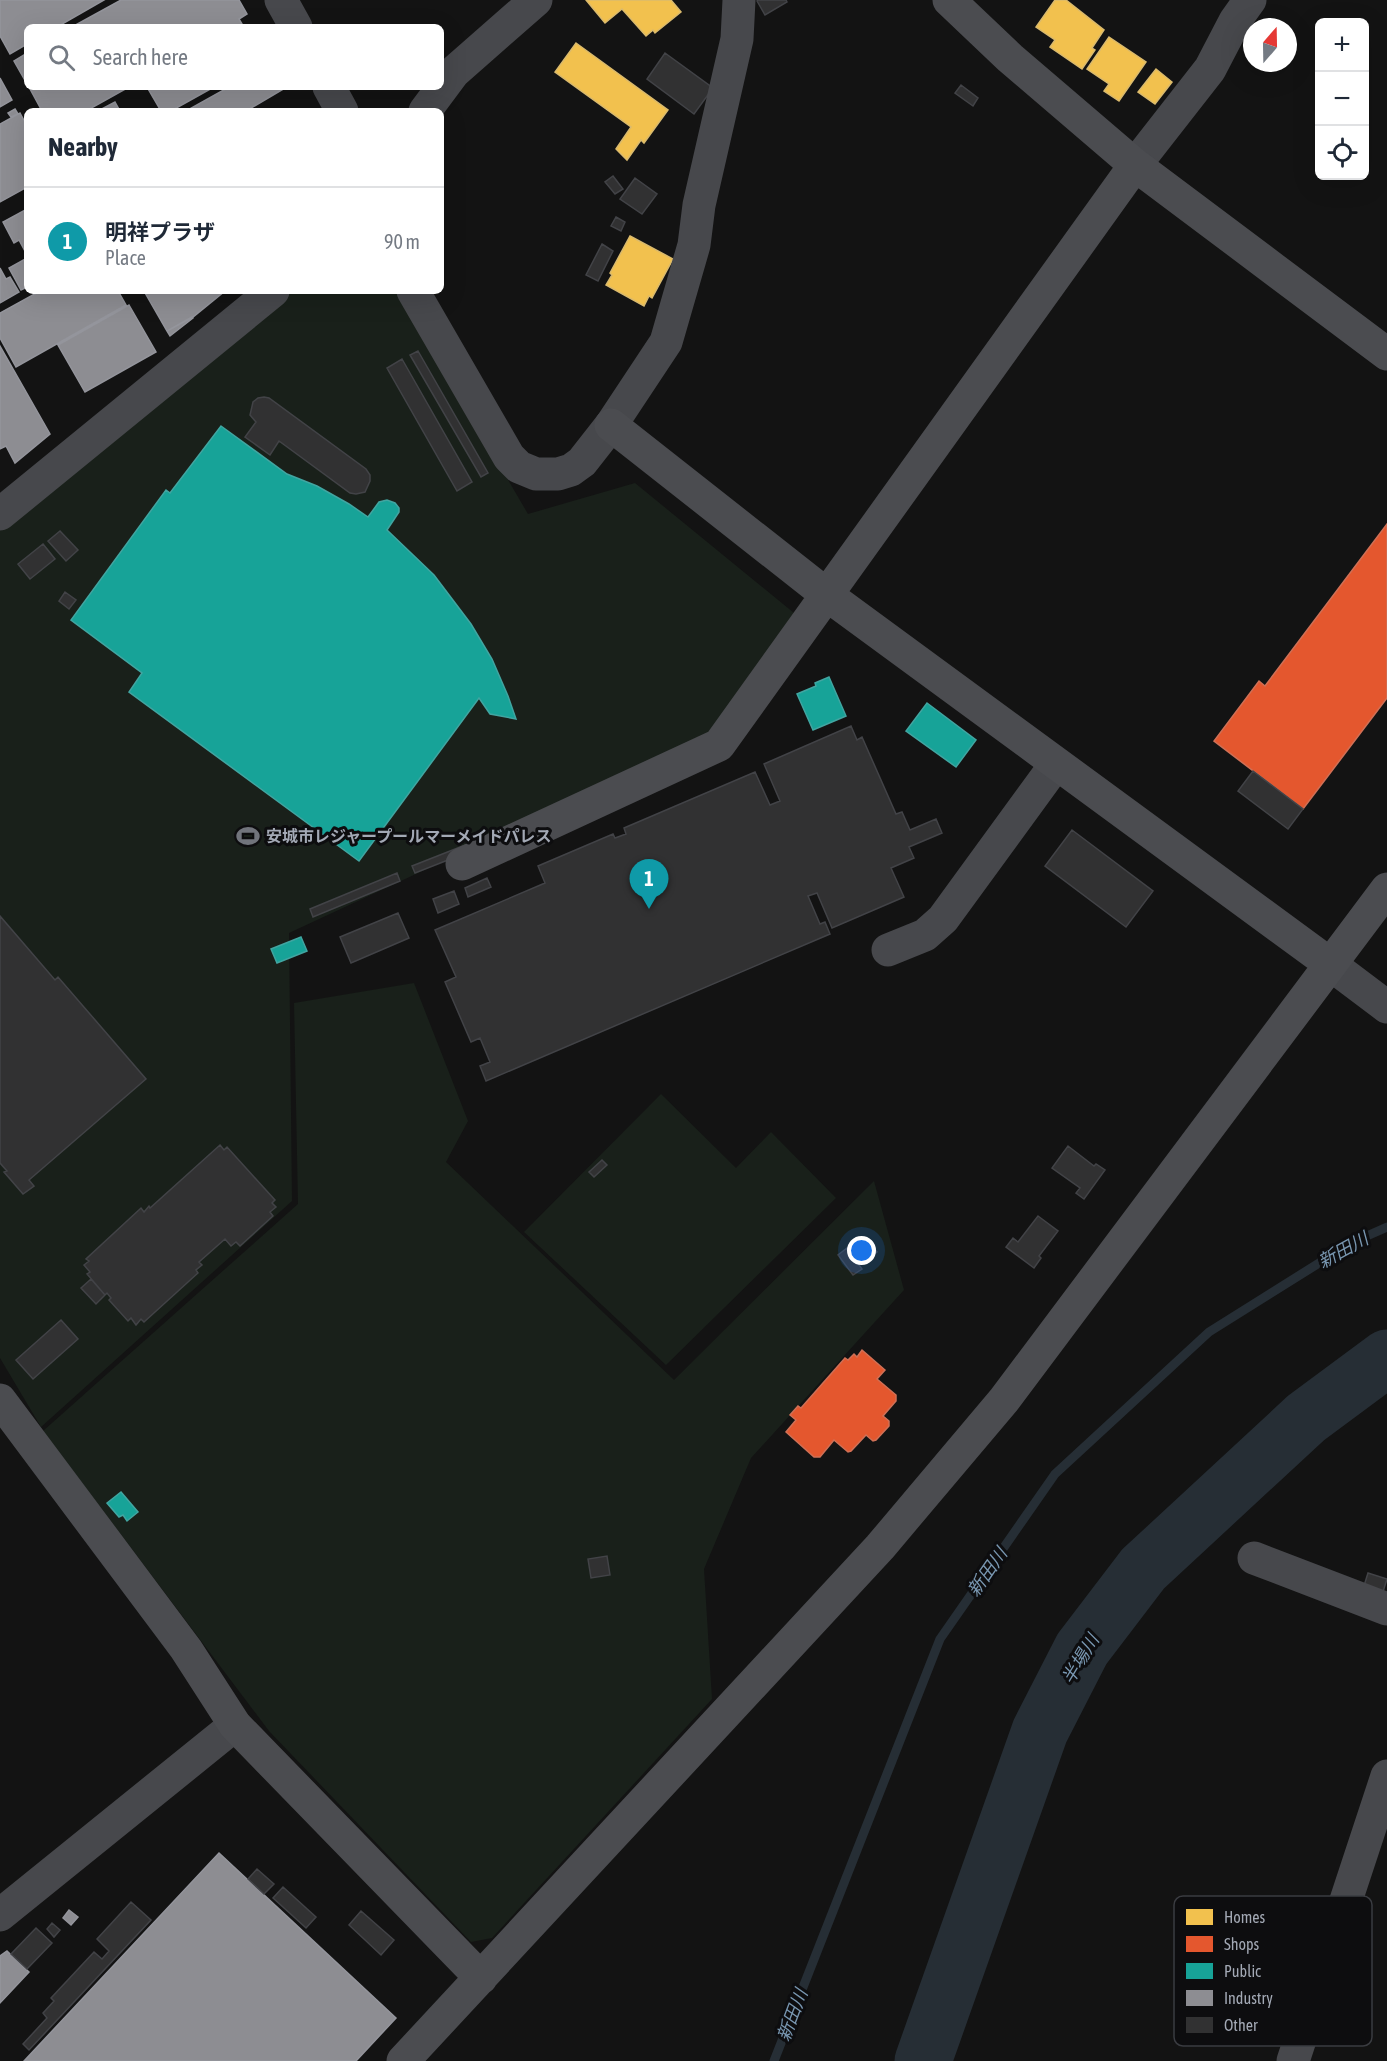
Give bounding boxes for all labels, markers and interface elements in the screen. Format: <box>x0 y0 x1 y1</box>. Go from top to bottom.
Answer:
north arrow <box>1243 18 1297 72</box>
map controls <box>1315 18 1369 180</box>
button: + <box>1315 18 1369 72</box>
search box <box>24 24 444 90</box>
icon: search <box>45 41 78 74</box>
text: Search here <box>93 44 188 70</box>
button: − <box>1315 72 1369 126</box>
button: locate <box>1315 126 1369 180</box>
text: Nearby <box>48 132 118 162</box>
text: 明祥プラザ <box>105 219 215 245</box>
text: 1 <box>63 230 72 253</box>
text: 90 m <box>384 230 420 253</box>
text: Place <box>105 246 146 269</box>
sports icon: 安城市レジャープールマーメイドパレス <box>235 823 261 849</box>
place label: 安城市レジャープールマーメイドパレス <box>266 827 552 845</box>
pin: 1 <box>630 860 668 909</box>
water label: 新田川 <box>1314 1227 1373 1272</box>
your location <box>847 1236 876 1265</box>
water label: 新田川 <box>963 1542 1012 1600</box>
water label: 半場川 <box>1057 1629 1104 1688</box>
legend <box>1174 1896 1372 2046</box>
text: Homes <box>1224 1908 1266 1926</box>
text: Shops <box>1224 1935 1260 1954</box>
text: Public <box>1224 1962 1261 1980</box>
water label: 新田川 <box>773 1984 812 2044</box>
text: Industry <box>1224 1989 1273 2008</box>
text: Other <box>1224 2016 1258 2034</box>

